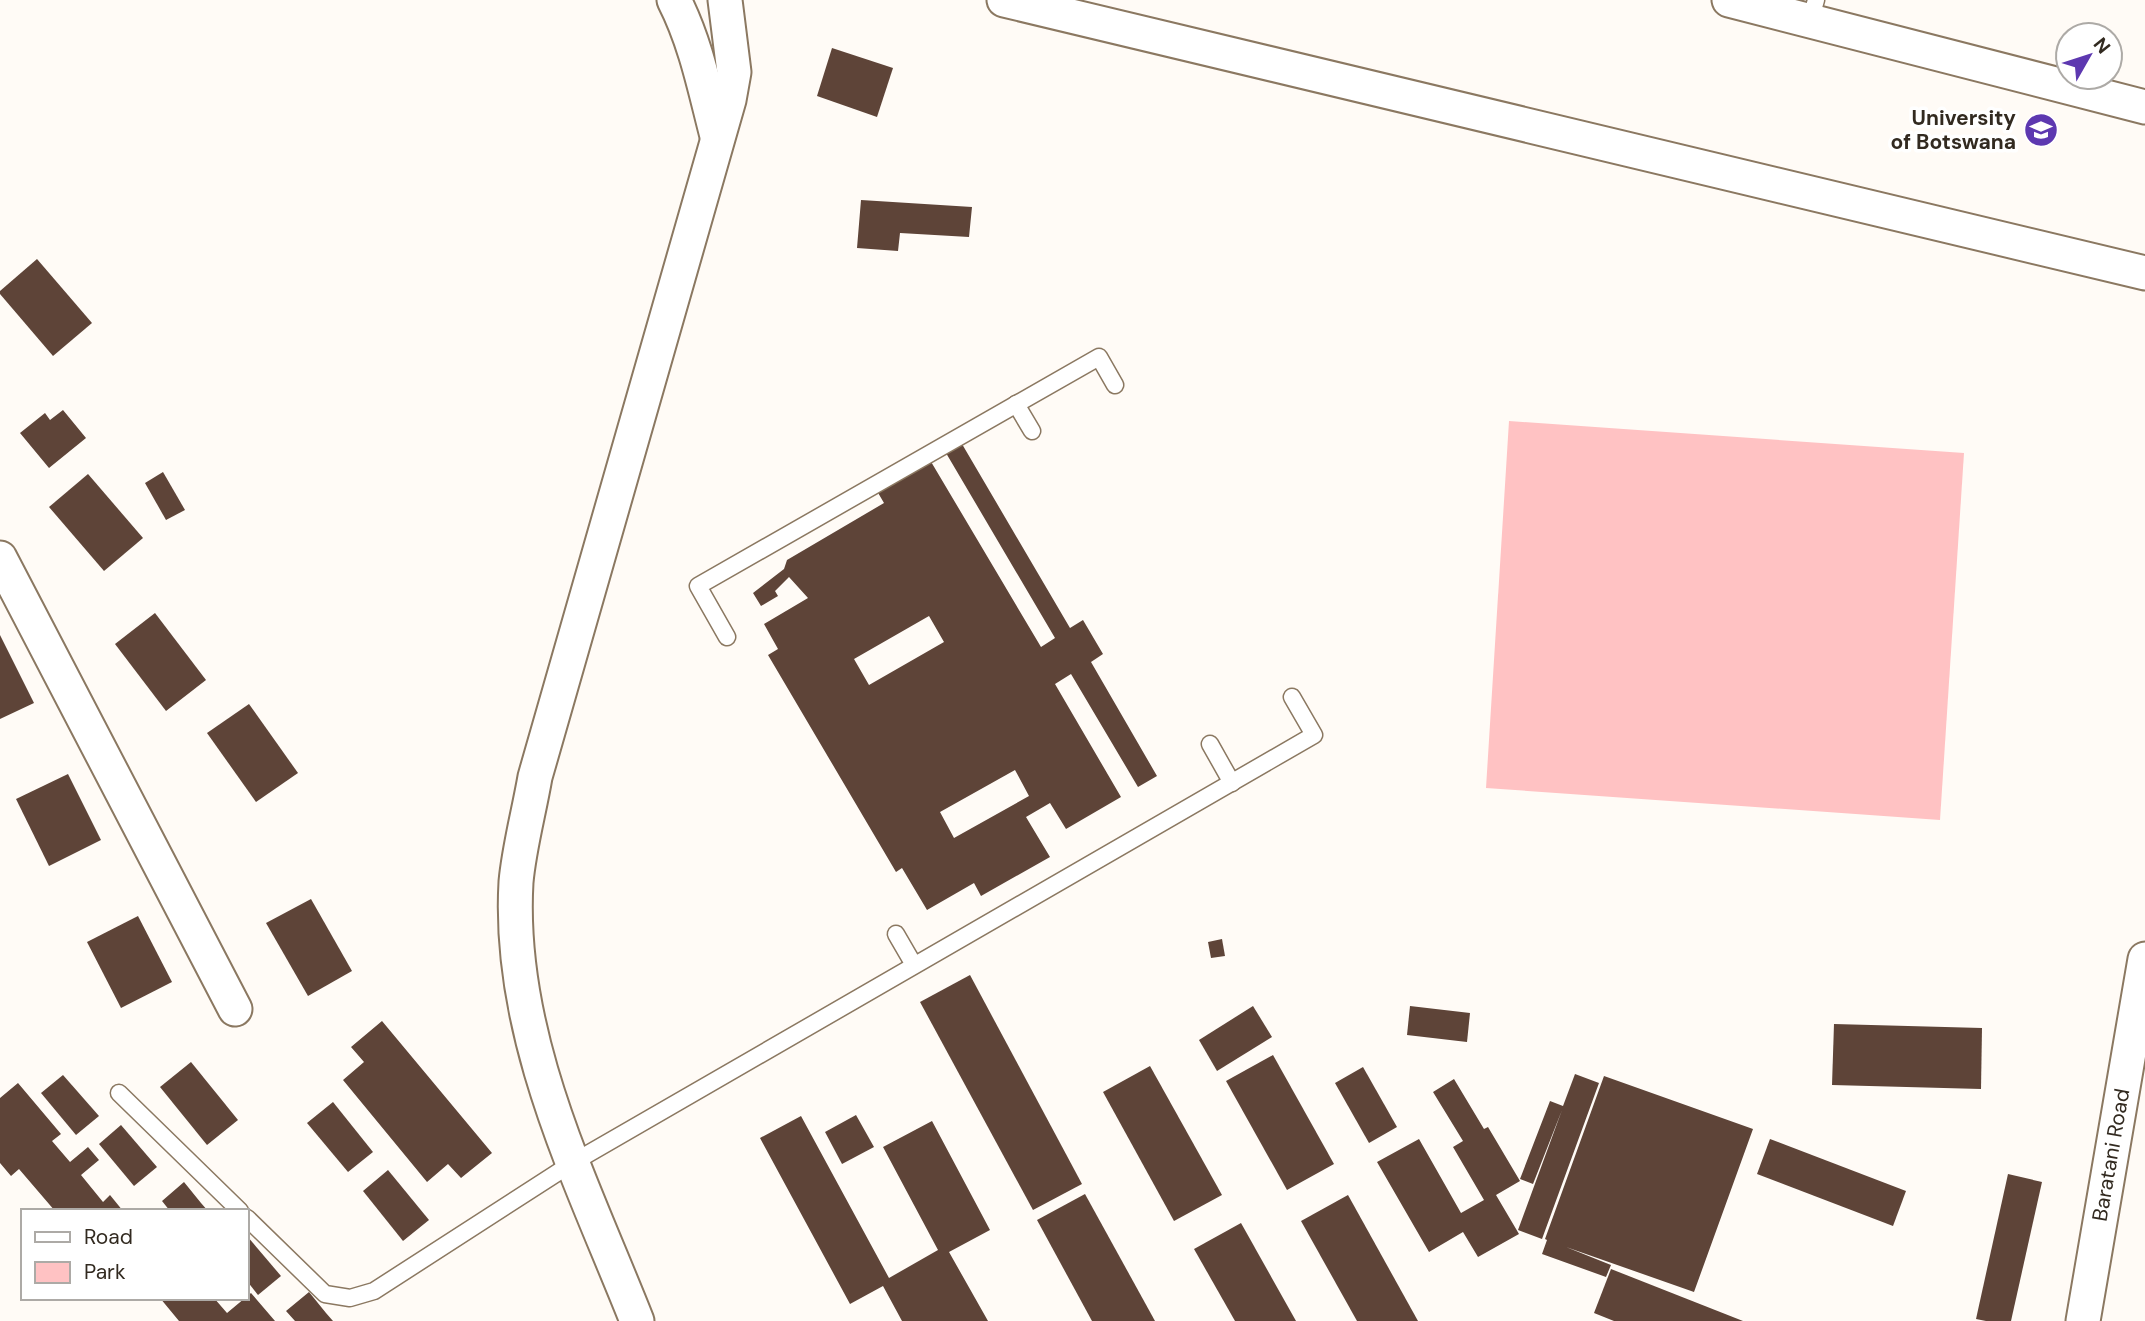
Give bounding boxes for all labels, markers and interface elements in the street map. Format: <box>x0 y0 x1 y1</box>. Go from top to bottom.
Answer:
north arrow <box>2054 21 2124 91</box>
text: N <box>2088 32 2116 59</box>
place label: University of Botswana <box>1890 104 2016 156</box>
school or university icon: University of Botswana <box>2022 111 2060 149</box>
street label: Baratani Road <box>2086 1086 2136 1224</box>
legend <box>21 1209 248 1300</box>
text: Road <box>84 1223 133 1251</box>
text: Park <box>84 1258 126 1286</box>

